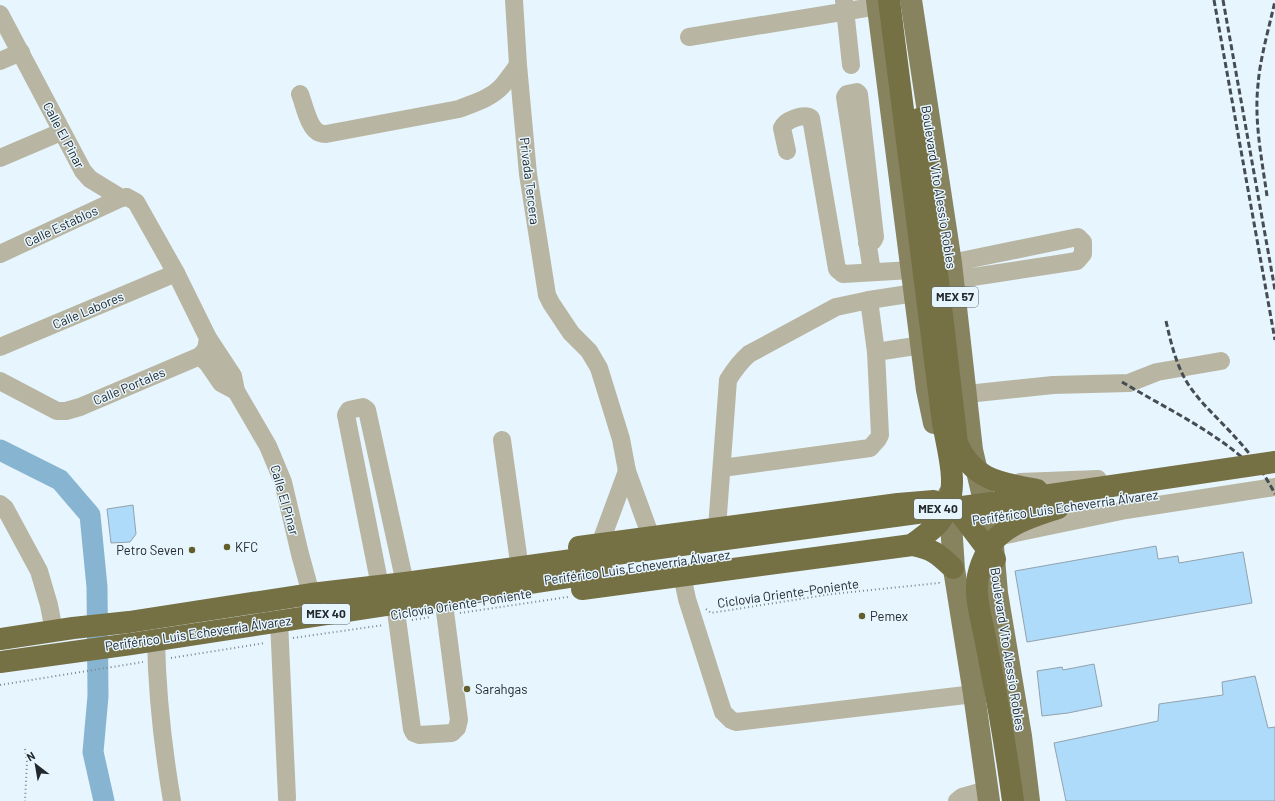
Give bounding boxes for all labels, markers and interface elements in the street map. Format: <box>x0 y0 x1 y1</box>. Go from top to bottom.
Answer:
street label: Calle El Pinar <box>40 99 88 171</box>
street label: Boulevard Vito Alessio Robles <box>918 104 960 270</box>
street label: Privada Tercera <box>517 136 543 226</box>
street label: Calle Establos <box>22 202 100 250</box>
road number: MEX 57 <box>932 287 978 307</box>
street label: Calle Labores <box>50 288 126 332</box>
street label: Calle Portales <box>91 364 167 408</box>
street label: Calle El Pinar <box>267 463 303 537</box>
street label: Periférico Luis Echeverría Álvarez <box>971 486 1159 528</box>
road number: MEX 40 <box>914 499 962 519</box>
place label: KFC <box>235 539 258 555</box>
place label: Petro Seven <box>116 542 184 558</box>
marker: KFC <box>222 542 232 552</box>
marker: Petro Seven <box>187 545 197 555</box>
street label: Periférico Luis Echeverría Álvarez <box>543 546 731 588</box>
street label: Boulevard Vito Alessio Robles <box>987 566 1029 732</box>
street label: Ciclovía Oriente-Poniente <box>716 575 860 611</box>
street label: Ciclovía Oriente-Poniente <box>389 585 533 623</box>
road number: MEX 40 <box>302 604 350 624</box>
place label: Pemex <box>870 608 908 624</box>
marker: Pemex <box>857 611 867 621</box>
street label: Periférico Luis Echeverría Álvarez <box>104 612 292 654</box>
place label: Sarahgas <box>475 681 527 697</box>
marker: Sarahgas <box>462 684 472 694</box>
north arrow <box>16 745 56 785</box>
text: N <box>24 749 37 763</box>

